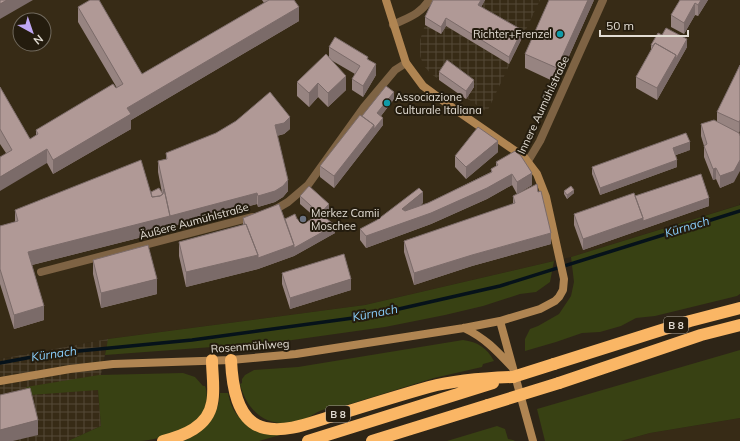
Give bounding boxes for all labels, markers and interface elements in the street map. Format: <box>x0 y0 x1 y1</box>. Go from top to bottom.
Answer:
north arrow <box>12 12 52 52</box>
scale bar <box>600 12 688 38</box>
text: 50 m <box>606 18 634 33</box>
place label: Richter+Frenzel <box>473 27 552 41</box>
marker: Richter+Frenzel <box>555 29 565 39</box>
text: N <box>31 32 46 48</box>
street label: Innere Aumühlstraße <box>514 54 572 156</box>
place label: Associazione Culturale Italiana <box>395 90 482 117</box>
marker: Associazione Culturale Italiana <box>382 98 392 108</box>
street label: Äußere Aumühlstraße <box>138 200 250 242</box>
place label: Merkez Camii Moschee <box>311 206 379 233</box>
water label: Kürnach <box>663 213 711 240</box>
marker: Merkez Camii Moschee <box>298 214 308 224</box>
water label: Kürnach <box>351 301 399 324</box>
road number: B 8 <box>664 317 688 333</box>
street label: Rosenmühlweg <box>210 336 290 356</box>
water label: Kürnach <box>30 343 78 364</box>
road number: B 8 <box>326 406 350 422</box>

